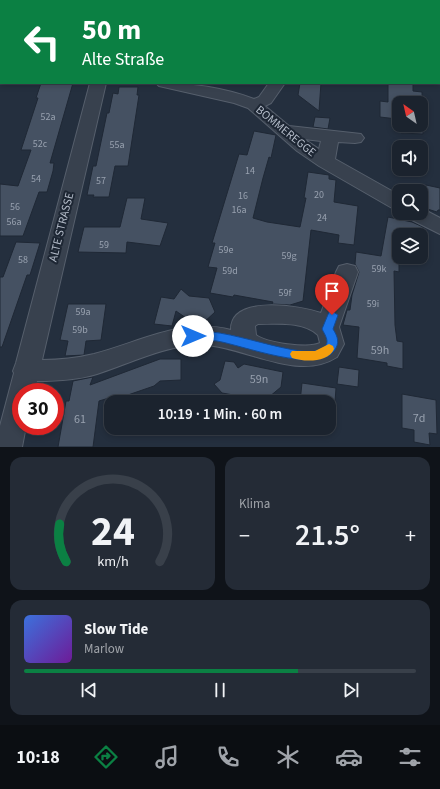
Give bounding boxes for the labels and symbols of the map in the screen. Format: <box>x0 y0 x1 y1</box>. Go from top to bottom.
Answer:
north arrow <box>392 96 428 132</box>
street label: BOMMEREGGE <box>252 102 319 161</box>
house number: 52a <box>41 110 55 124</box>
house number: 52c <box>33 137 48 151</box>
house number: 55a <box>110 138 124 152</box>
house number: 14 <box>245 164 255 178</box>
house number: 54 <box>31 172 41 186</box>
house number: 57 <box>96 174 106 188</box>
house number: 20 <box>314 188 324 202</box>
house number: 16 <box>238 189 248 203</box>
street label: ALTE STRASSE <box>45 191 78 264</box>
house number: 56 <box>10 200 20 214</box>
house number: 16a <box>232 203 246 217</box>
house number: 24 <box>317 211 327 225</box>
house number: 56a <box>7 215 21 229</box>
house number: 59 <box>99 238 109 252</box>
house number: 59e <box>219 243 233 257</box>
house number: 59g <box>282 249 296 263</box>
house number: 58 <box>18 253 28 267</box>
house number: 59k <box>372 262 386 276</box>
house number: 59d <box>222 264 238 278</box>
pin <box>315 274 349 315</box>
house number: 59f <box>279 286 293 300</box>
house number: 59i <box>367 297 379 311</box>
house number: 59a <box>76 305 90 319</box>
position arrow <box>172 315 214 357</box>
house number: 59b <box>72 323 88 337</box>
house number: 59h <box>371 342 389 359</box>
house number: 59n <box>250 371 268 388</box>
speed limit sign: 30 <box>12 383 64 435</box>
house number: 7d <box>413 410 425 427</box>
house number: 61 <box>74 411 86 428</box>

